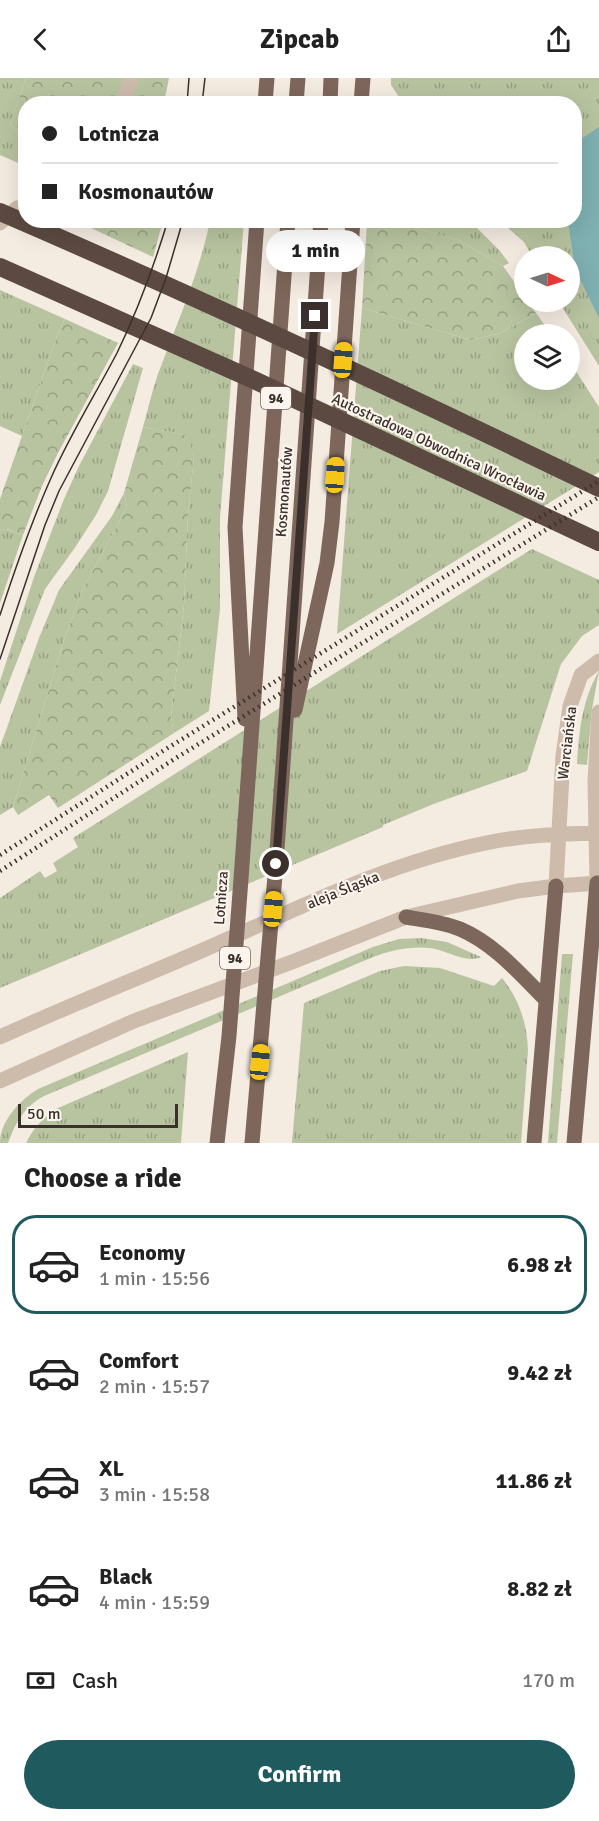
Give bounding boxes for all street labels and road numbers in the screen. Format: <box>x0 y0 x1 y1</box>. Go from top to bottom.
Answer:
road number: 94 <box>261 387 291 409</box>
street label: Autostradowa Obwodnica Wrocławia <box>329 389 549 505</box>
street label: Kosmonautów <box>272 446 296 538</box>
street label: Warciańska <box>554 705 580 781</box>
street label: aleja Śląska <box>304 866 382 913</box>
street label: Lotnicza <box>210 870 232 926</box>
road number: 94 <box>220 947 250 969</box>

